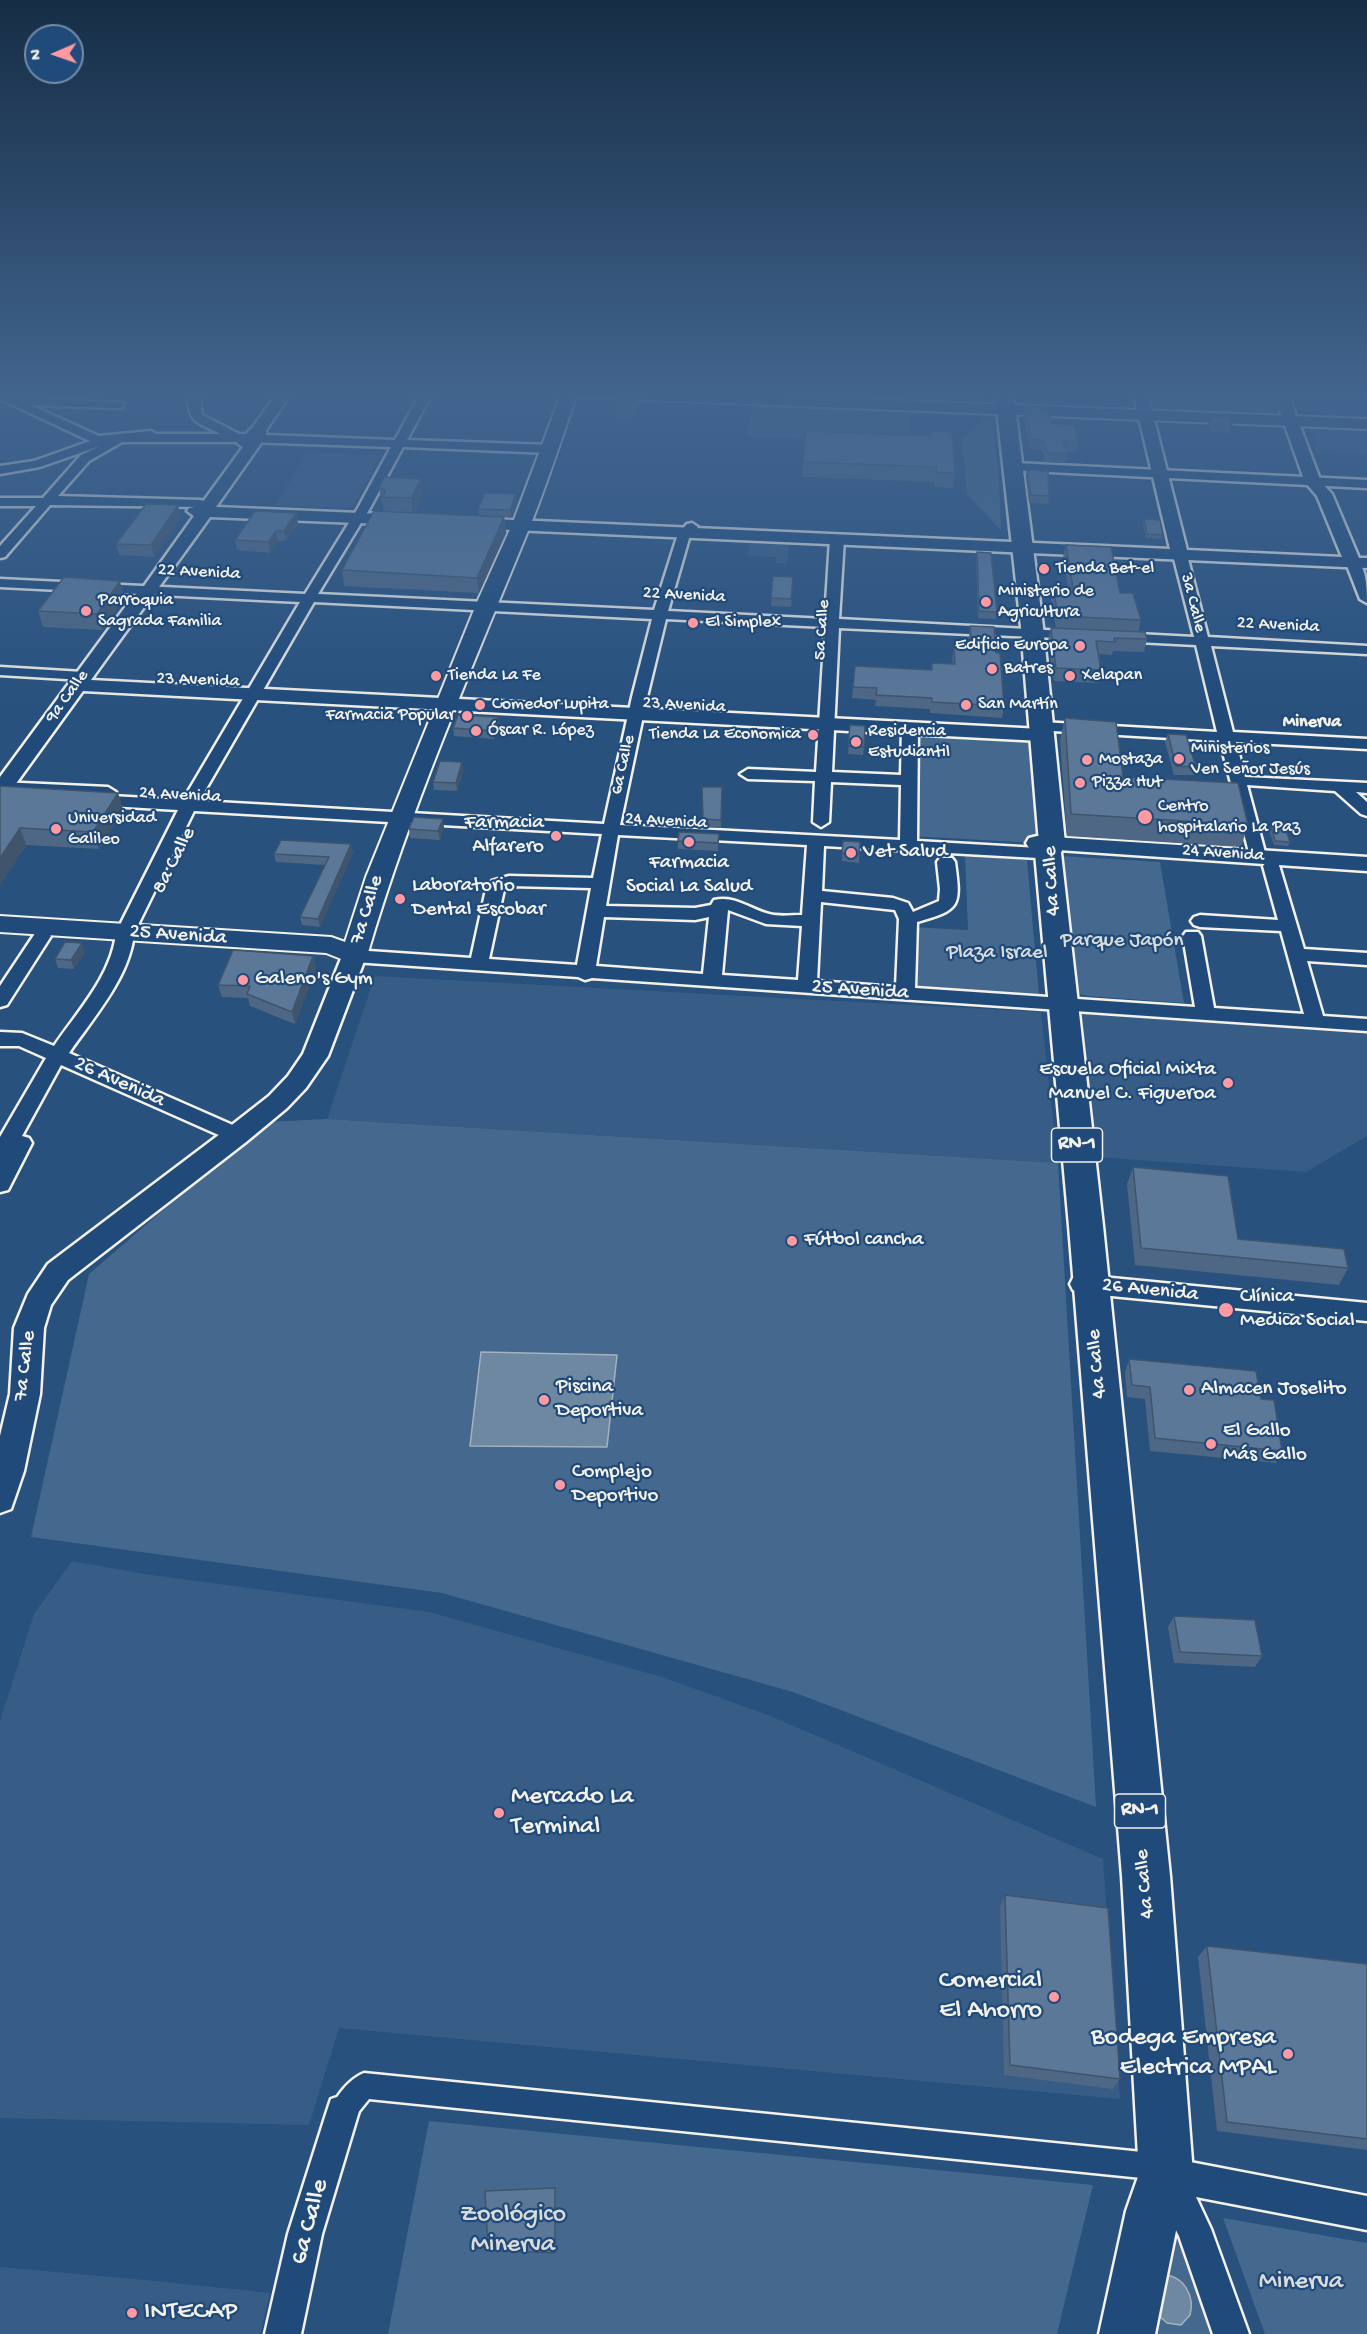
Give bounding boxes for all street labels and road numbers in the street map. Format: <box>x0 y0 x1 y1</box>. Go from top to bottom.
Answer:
street label: 22 Avenida <box>157 560 241 586</box>
street label: 3a Calle <box>1174 571 1210 635</box>
street label: 22 Avenida <box>642 583 726 609</box>
street label: 5a Calle <box>810 599 836 661</box>
street label: 22 Avenida <box>1236 613 1320 639</box>
street label: 9a Calle <box>42 666 94 728</box>
street label: 23 Avenida <box>156 669 240 693</box>
street label: 23 Avenida <box>642 693 726 719</box>
street label: 6a Calle <box>607 733 641 797</box>
street label: 24 Avenida <box>138 783 222 809</box>
street label: 24 Avenida <box>624 809 708 835</box>
street label: 8a Calle <box>148 824 202 898</box>
street label: 24 Avenida <box>1181 840 1265 868</box>
street label: 4a Calle <box>1039 846 1067 916</box>
street label: 7a Calle <box>346 873 390 947</box>
street label: 25 Avenida <box>129 920 227 952</box>
street label: 25 Avenida <box>811 975 909 1007</box>
street label: 26 Avenida <box>70 1052 168 1114</box>
road number: RN-1 <box>1052 1128 1102 1162</box>
street label: 26 Avenida <box>1101 1273 1199 1309</box>
street label: 4a Calle <box>1082 1328 1114 1400</box>
street label: 7a Calle <box>9 1329 43 1403</box>
road number: RN-1 <box>1114 1794 1166 1828</box>
street label: 4a Calle <box>1130 1848 1162 1920</box>
street label: 6a Calle <box>285 2176 337 2268</box>

